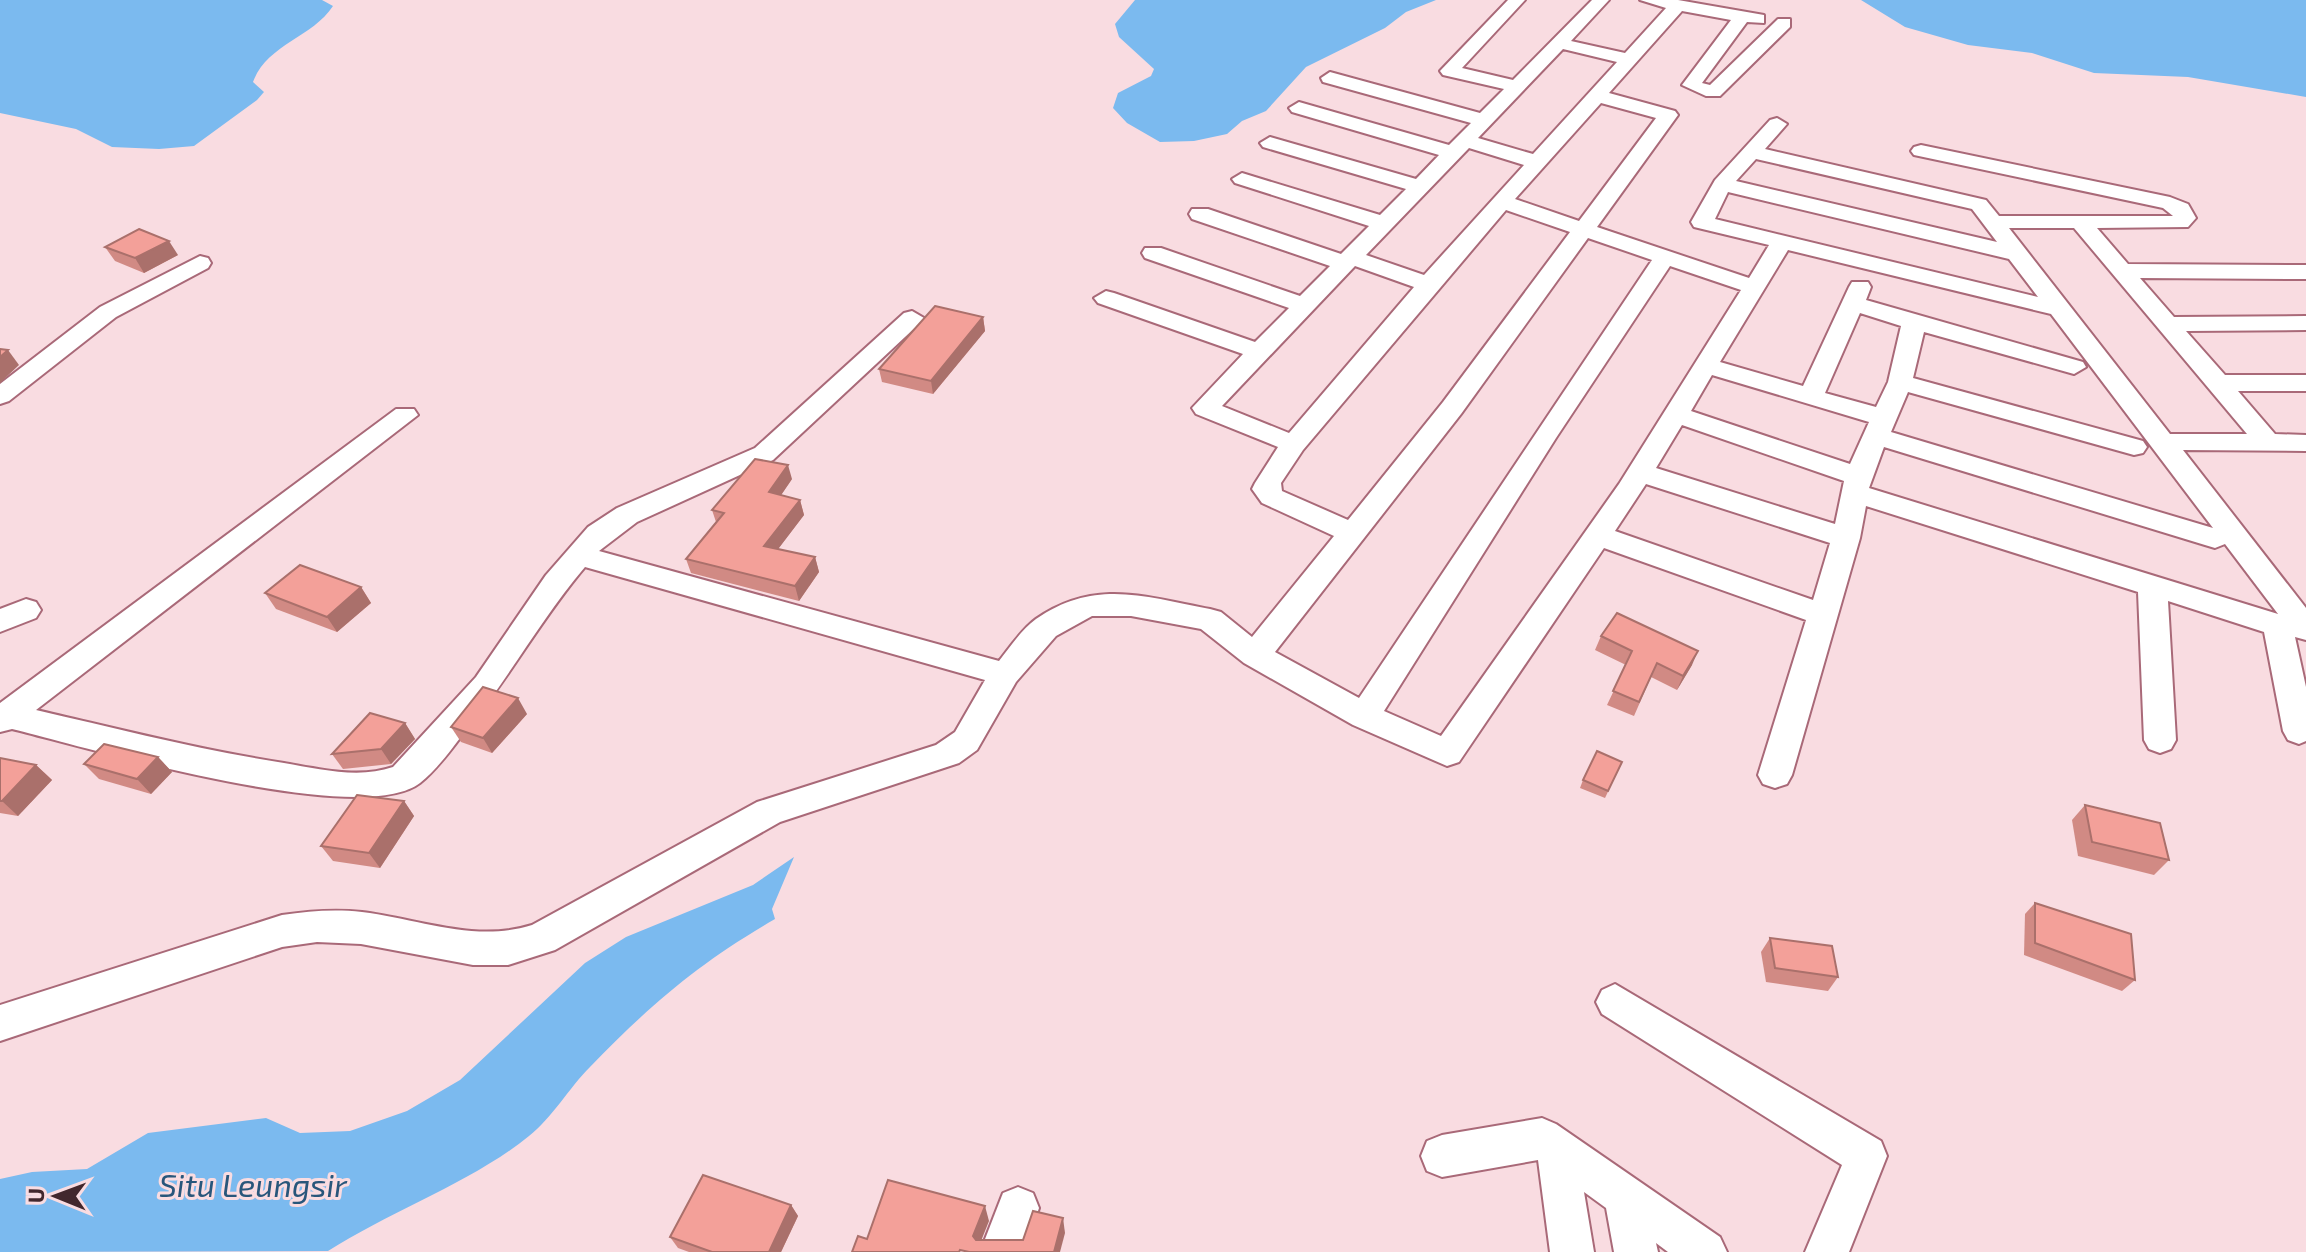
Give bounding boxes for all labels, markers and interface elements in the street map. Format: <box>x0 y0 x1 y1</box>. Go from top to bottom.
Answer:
north arrow <box>16 1156 96 1236</box>
water label: Situ Leungsir <box>159 1165 348 1204</box>
text: U <box>22 1188 48 1203</box>

